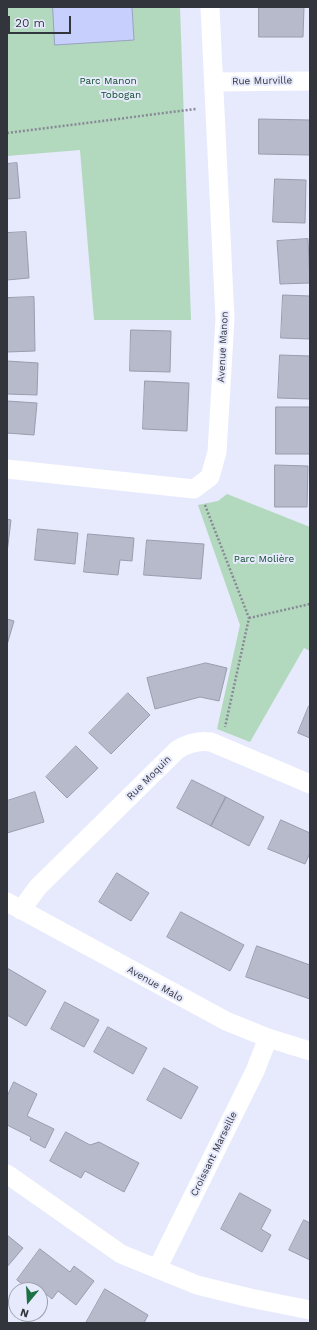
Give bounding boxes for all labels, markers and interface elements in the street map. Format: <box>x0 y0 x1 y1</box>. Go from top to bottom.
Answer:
scale bar <box>10 8 73 34</box>
text: 20 m <box>15 16 45 30</box>
street label: Rue Murville <box>232 74 292 88</box>
park label: Parc Manon <box>79 75 137 87</box>
park label: Tobogan <box>101 89 141 101</box>
street label: Avenue Manon <box>215 311 231 383</box>
park label: Parc Molière <box>234 553 294 565</box>
street label: Rue Moquin <box>124 753 174 803</box>
street label: Avenue Malo <box>125 964 185 1004</box>
street label: Croissant Marseille <box>188 1110 240 1198</box>
north arrow <box>8 1282 48 1322</box>
text: N <box>19 1305 30 1320</box>

